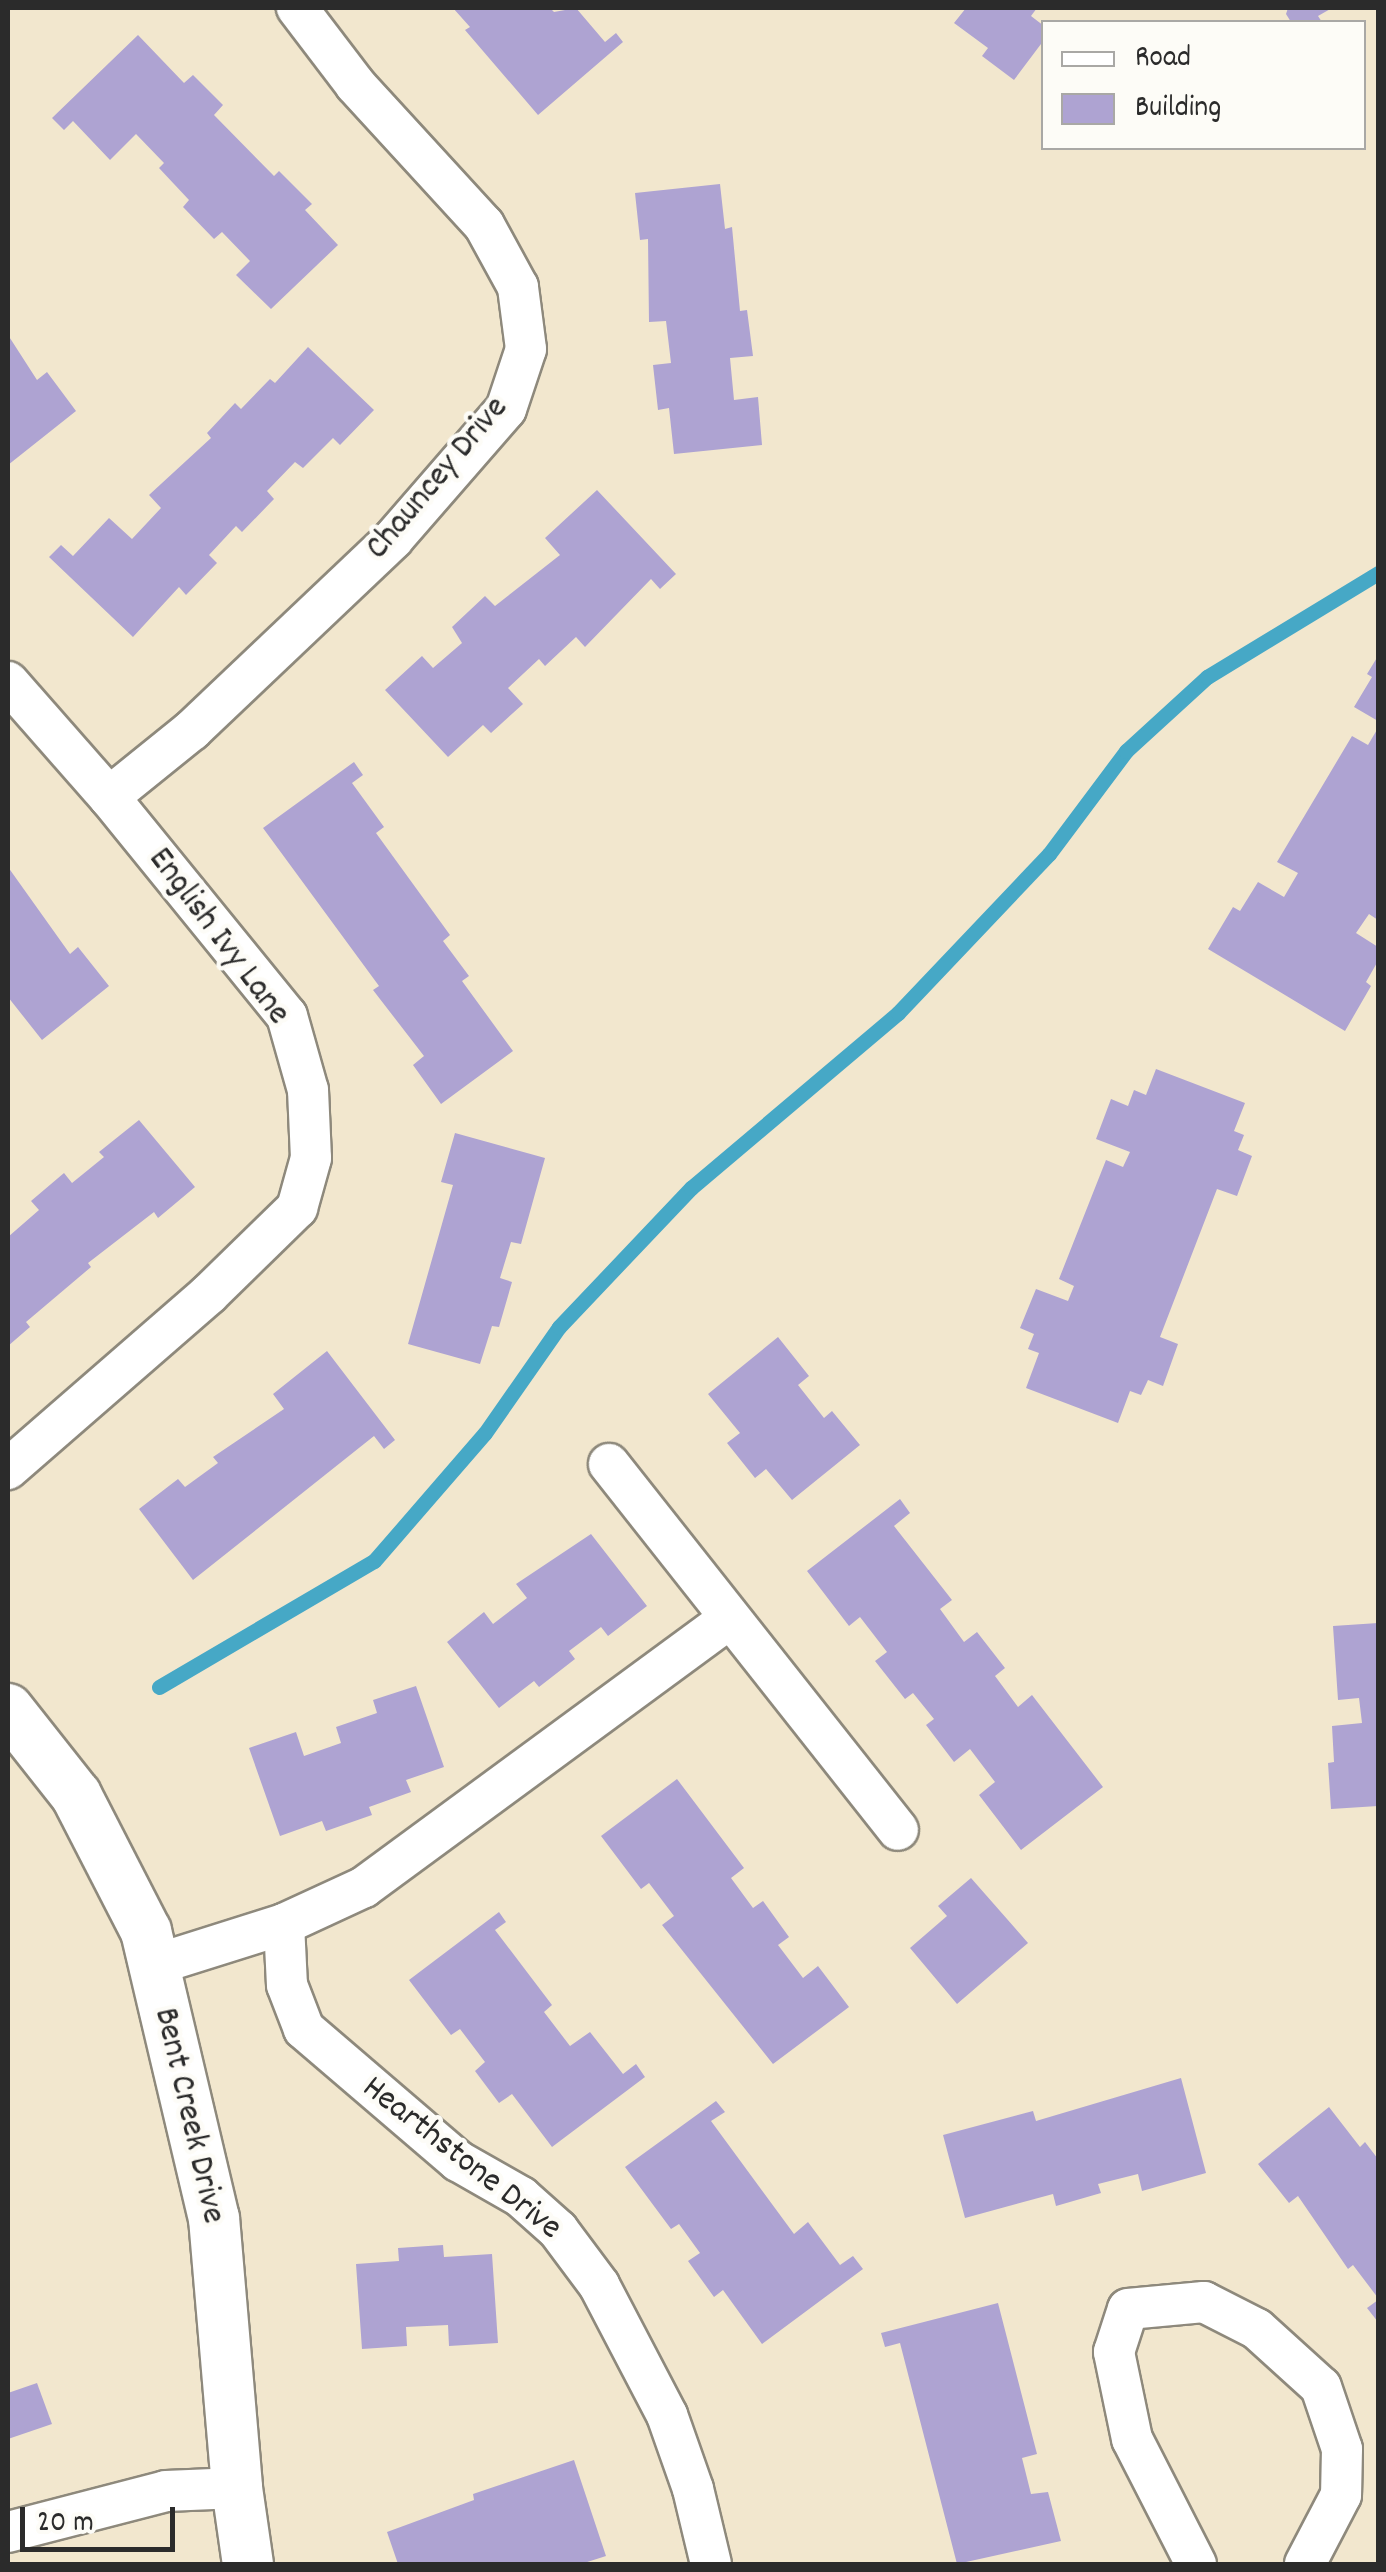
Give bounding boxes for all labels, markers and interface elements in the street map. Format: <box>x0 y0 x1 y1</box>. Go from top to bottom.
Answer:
legend <box>1041 20 1366 150</box>
text: Road <box>1135 38 1191 81</box>
text: Building <box>1135 88 1221 131</box>
street label: Chauncey Drive <box>358 389 518 569</box>
street label: English Ivy Lane <box>138 840 298 1034</box>
street label: Bent Creek Drive <box>143 2004 233 2228</box>
street label: Hearthstone Drive <box>353 2068 569 2250</box>
scale bar <box>25 2487 180 2549</box>
text: 20 m <box>37 2503 94 2546</box>

